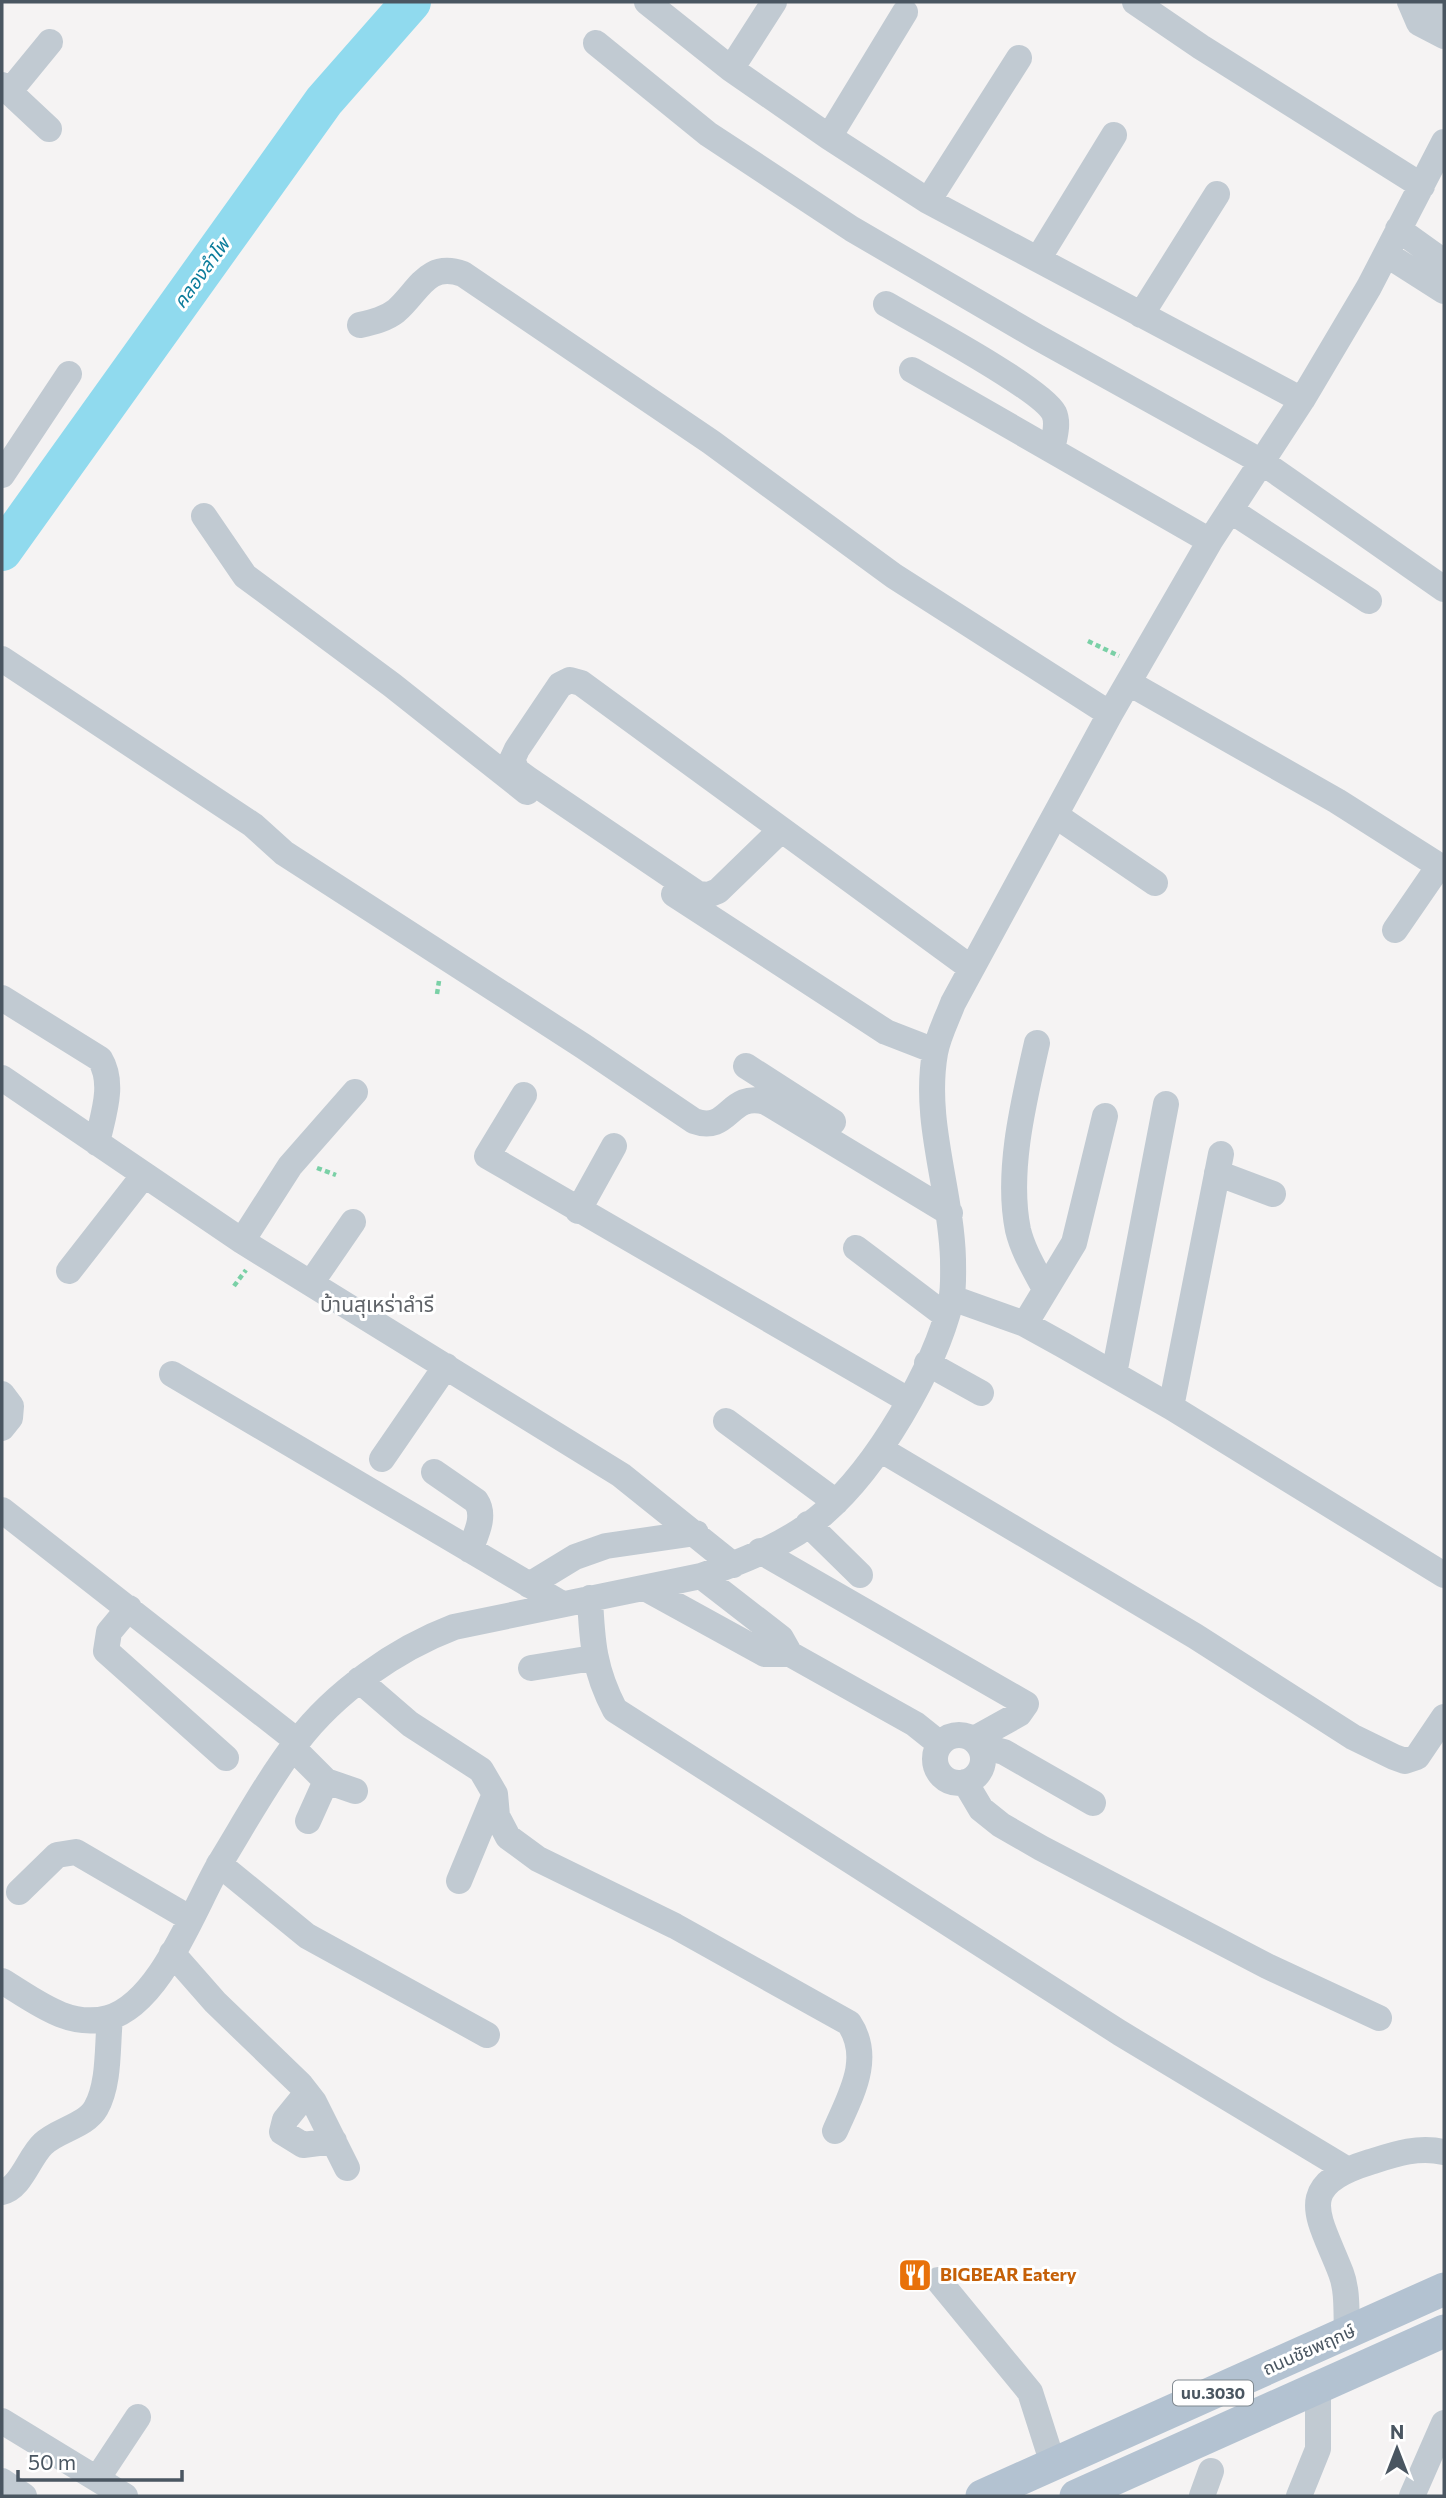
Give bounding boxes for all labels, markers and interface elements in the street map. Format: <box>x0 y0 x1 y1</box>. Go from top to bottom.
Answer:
water label: คลองลำโพ <box>168 231 235 312</box>
district label: บ้านสุเหร่าลำรี <box>320 1291 434 1318</box>
restaurant icon: BIGBEAR Eatery <box>896 2256 934 2294</box>
place label: BIGBEAR Eatery <box>940 2263 1077 2285</box>
street label: ถนนชัยพฤกษ์ <box>1259 2319 1358 2379</box>
road number: นบ.3030 <box>1173 2380 1253 2406</box>
north arrow <box>1362 2414 1432 2484</box>
text: N <box>1390 2420 1404 2443</box>
scale bar <box>18 2438 182 2482</box>
text: 50 m <box>28 2449 76 2474</box>

